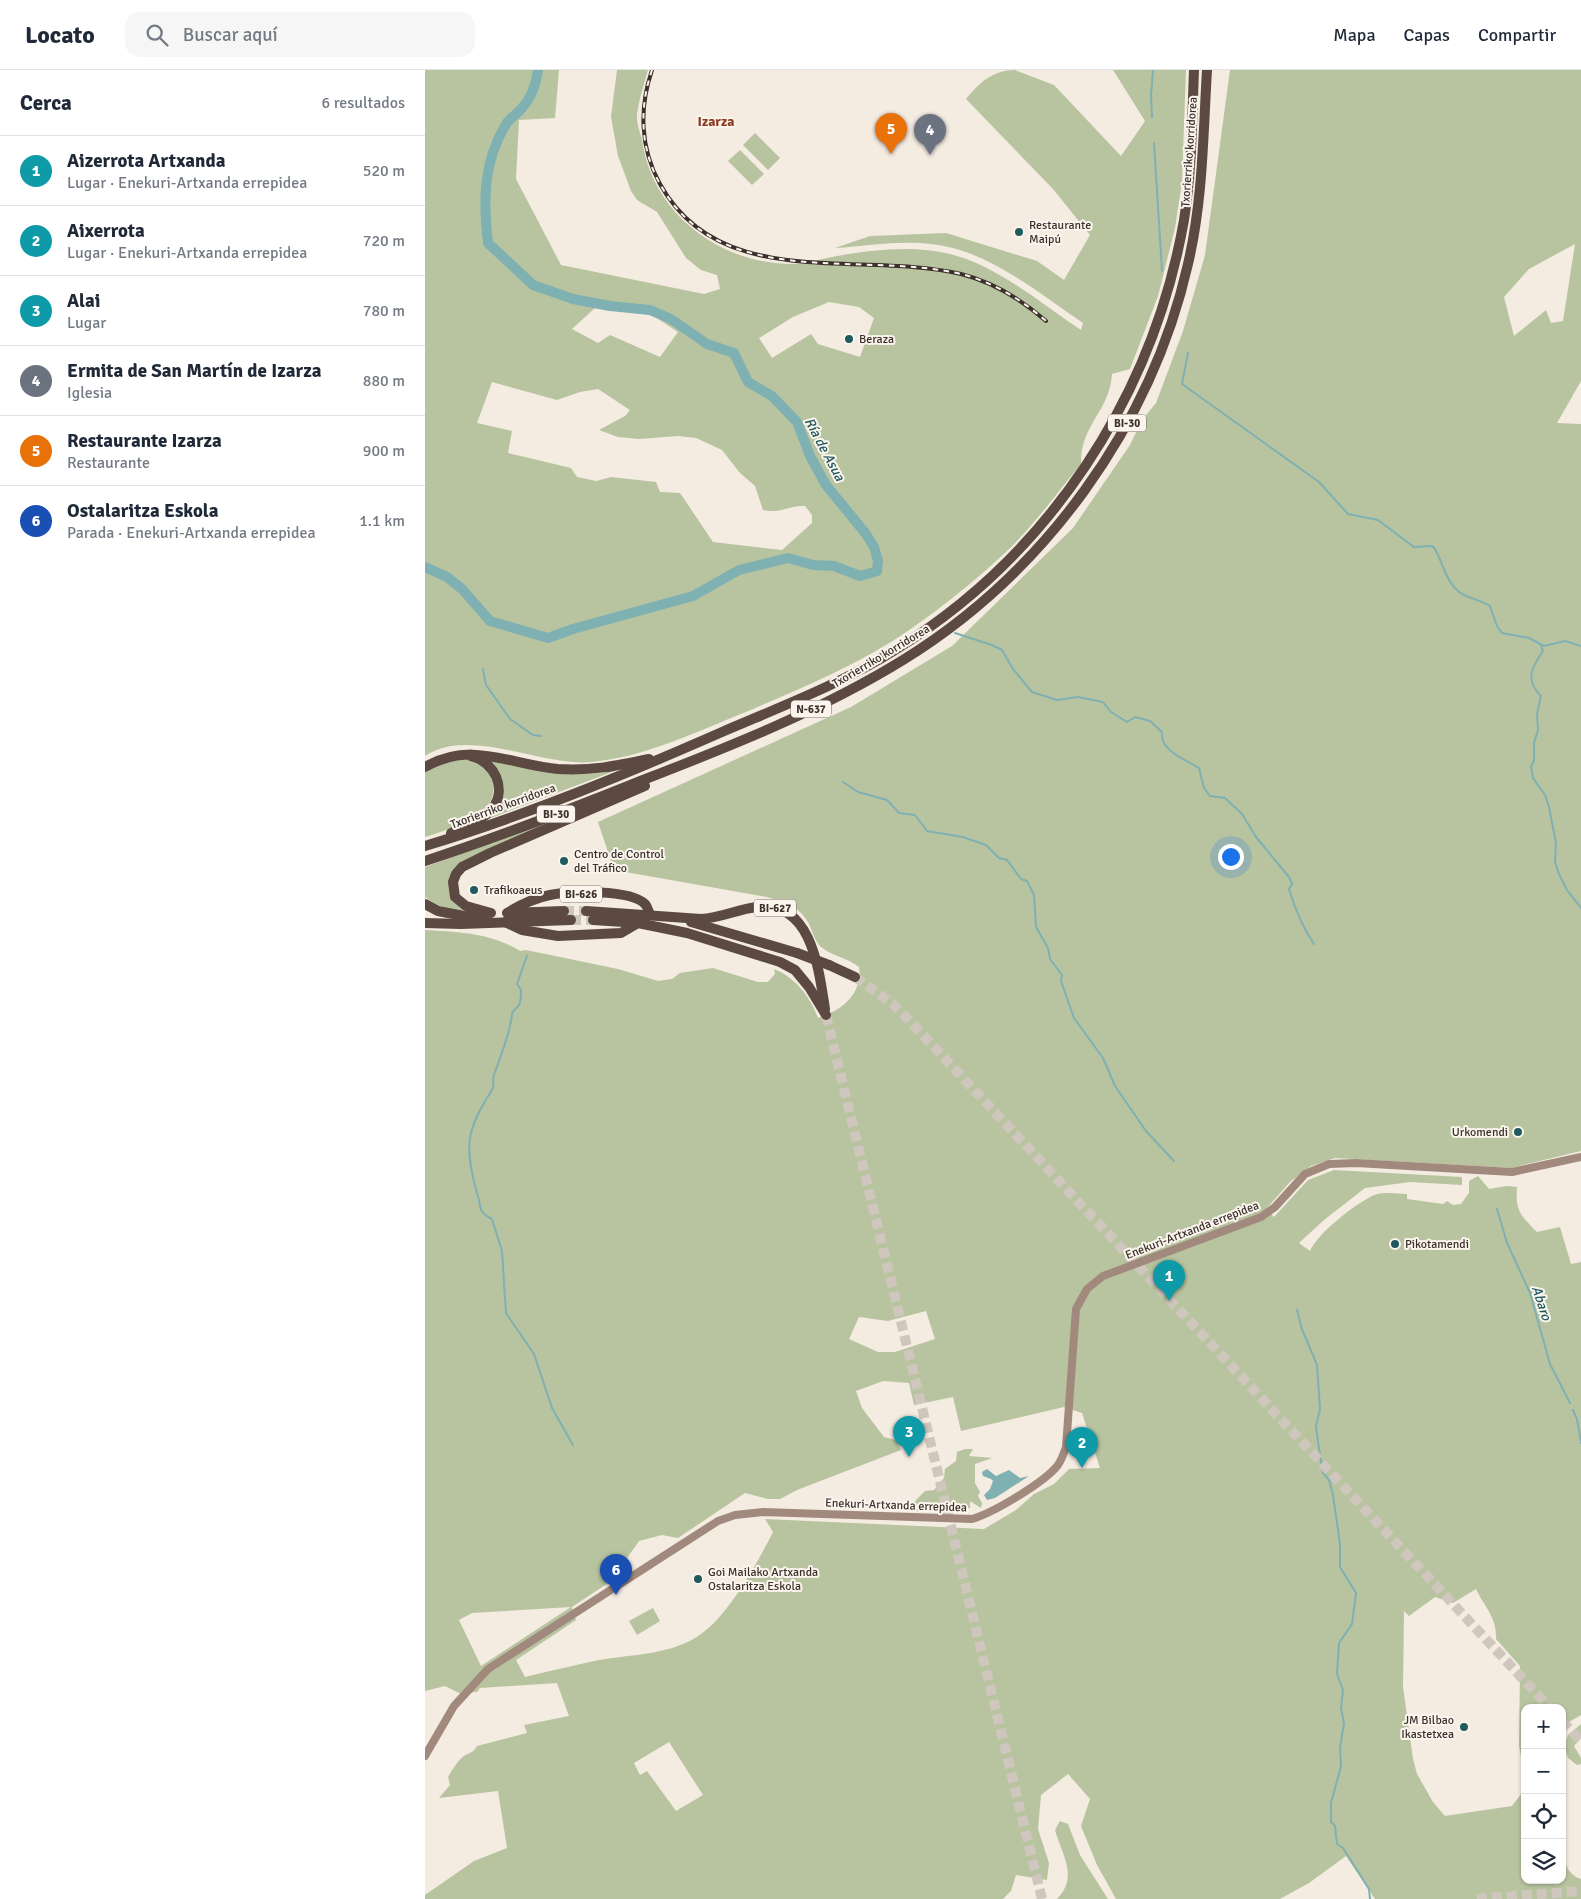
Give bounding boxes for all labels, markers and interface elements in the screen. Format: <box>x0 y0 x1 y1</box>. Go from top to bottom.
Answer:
search box <box>125 12 475 57</box>
text: Locato <box>25 20 95 50</box>
icon: search <box>143 21 171 49</box>
text: Buscar aquí <box>183 23 278 47</box>
text: Mapa <box>1333 24 1376 46</box>
text: Capas <box>1404 24 1450 46</box>
text: Compartir <box>1478 24 1556 46</box>
text: Cerca <box>20 90 72 116</box>
text: 6 resultados <box>322 93 405 113</box>
street label: Txorierriko korridorea <box>1178 96 1201 208</box>
district label: Izarza <box>697 113 735 130</box>
pin: 5 <box>875 113 907 154</box>
pin: 4 <box>914 114 946 155</box>
text: Aizerrota Artxanda <box>67 149 225 173</box>
text: 1 <box>32 161 40 181</box>
text: 520 m <box>363 161 405 181</box>
text: Lugar · Enekuri-Artxanda errepidea <box>67 173 307 193</box>
place label: Restaurante Maipú <box>1029 218 1091 247</box>
text: Aixerrota <box>67 219 145 243</box>
marker: Restaurante Maipú <box>1013 226 1025 238</box>
text: 2 <box>32 231 40 251</box>
text: 720 m <box>363 231 405 251</box>
text: Lugar · Enekuri-Artxanda errepidea <box>67 243 307 263</box>
text: Alai <box>67 289 100 313</box>
text: 3 <box>32 301 40 321</box>
text: 780 m <box>363 301 405 321</box>
text: Lugar <box>67 313 106 333</box>
place label: Beraza <box>859 332 894 347</box>
marker: Beraza <box>843 333 855 345</box>
text: Ermita de San Martín de Izarza <box>67 359 321 383</box>
text: 4 <box>32 371 40 391</box>
text: 880 m <box>363 371 405 391</box>
text: Iglesia <box>67 383 112 403</box>
road number: BI-30 <box>1108 414 1146 432</box>
water label: Ría de Asua <box>801 415 849 485</box>
text: Restaurante Izarza <box>67 429 222 453</box>
text: 5 <box>32 441 40 461</box>
text: 900 m <box>363 441 405 461</box>
text: Restaurante <box>67 453 150 473</box>
text: Ostalaritza Eskola <box>67 499 219 523</box>
text: 6 <box>32 511 40 531</box>
text: 1.1 km <box>359 511 405 531</box>
text: Parada · Enekuri-Artxanda errepidea <box>67 523 316 543</box>
street label: Txorierriko korridorea <box>830 621 933 691</box>
road number: N-637 <box>791 700 831 718</box>
street label: Txorierriko korridorea <box>449 780 558 832</box>
road number: BI-30 <box>537 806 575 822</box>
your location <box>1218 844 1244 870</box>
place label: Centro de Control del Tráfico <box>574 847 665 876</box>
marker: Centro de Control del Tráfico <box>558 855 570 867</box>
place label: Trafikoaeus <box>484 883 543 898</box>
marker: Trafikoaeus <box>468 884 480 896</box>
road number: BI-626 <box>560 886 602 902</box>
road number: BI-627 <box>754 900 796 916</box>
place label: Urkomendi <box>1452 1125 1508 1140</box>
marker: Urkomendi <box>1512 1126 1524 1138</box>
street label: Enekuri-Artxanda errepidea <box>1123 1198 1261 1263</box>
place label: Pikotamendi <box>1405 1237 1469 1252</box>
marker: Pikotamendi <box>1389 1238 1401 1250</box>
pin: 1 <box>1153 1260 1185 1301</box>
water label: Abaro <box>1528 1284 1555 1323</box>
pin: 3 <box>893 1416 925 1457</box>
pin: 2 <box>1066 1427 1098 1468</box>
street label: Enekuri-Artxanda errepidea <box>825 1496 967 1515</box>
pin: 6 <box>600 1554 632 1595</box>
place label: Goi Mailako Artxanda Ostalaritza Eskola <box>708 1565 818 1594</box>
marker: Goi Mailako Artxanda Ostalaritza Eskola <box>692 1573 704 1585</box>
map controls <box>1521 1704 1566 1884</box>
button: + <box>1521 1704 1566 1749</box>
place label: JM Bilbao Ikastetxea <box>1401 1713 1454 1742</box>
marker: JM Bilbao Ikastetxea <box>1458 1721 1470 1733</box>
button: − <box>1521 1749 1566 1794</box>
button: locate <box>1521 1794 1566 1839</box>
button: layers <box>1521 1839 1566 1884</box>

